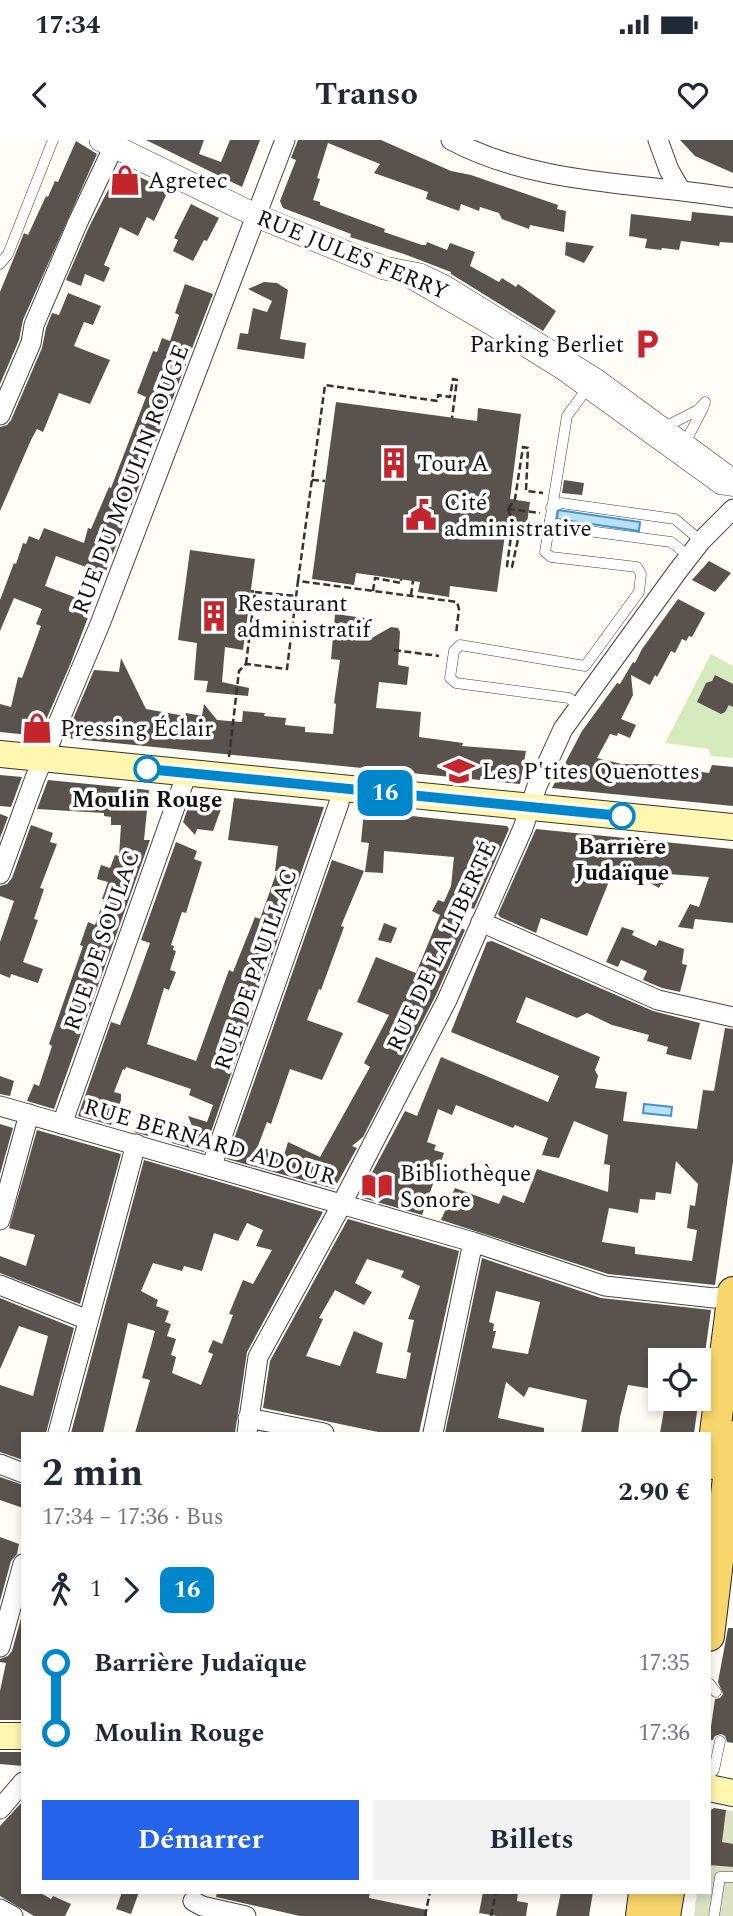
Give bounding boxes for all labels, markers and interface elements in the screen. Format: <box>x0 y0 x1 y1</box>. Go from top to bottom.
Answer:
text: 17:34 <box>35 5 100 45</box>
text: Transo <box>315 70 418 119</box>
icon: back <box>21 76 59 114</box>
icon: heart <box>674 76 712 114</box>
shop icon: Agretec <box>108 163 142 197</box>
place label: Agretec <box>148 164 228 199</box>
street label: RUE JULES FERRY <box>251 201 454 310</box>
parking icon: Parking Berliet <box>630 327 664 361</box>
place label: Parking Berliet <box>469 328 624 363</box>
street label: RUE DU MOULIN ROUGE <box>64 339 199 620</box>
building icon: Tour A <box>377 446 411 480</box>
place label: Tour A <box>417 447 489 482</box>
place label: Cité administrative <box>444 486 592 547</box>
public building icon: Cité administrative <box>404 498 438 532</box>
place label: Restaurant administratif <box>237 587 372 648</box>
building icon: Restaurant administratif <box>197 599 231 633</box>
shop icon: Pressing Éclair <box>20 711 54 745</box>
place label: Pressing Éclair <box>60 712 213 747</box>
school or university icon: Les P'tites Quenottes <box>442 754 476 788</box>
place label: Les P'tites Quenottes <box>482 755 700 790</box>
marker: Moulin Rouge <box>134 756 160 782</box>
line badge: 16 <box>354 770 416 816</box>
text: 16 <box>372 775 398 811</box>
place label: Moulin Rouge <box>72 783 222 818</box>
marker: Barrière Judaïque <box>609 803 635 829</box>
place label: Barrière Judaïque <box>575 830 669 891</box>
street label: RUE DE LA LIBERTÉ <box>378 836 507 1058</box>
street label: RUE DE SOULAC <box>55 845 150 1036</box>
street label: RUE DE PAUILLAC <box>206 864 307 1075</box>
street label: RUE BERNARD ADOUR <box>80 1090 340 1195</box>
place label: Bibliothèque Sonore <box>400 1157 531 1218</box>
library icon: Bibliothèque Sonore <box>360 1169 394 1203</box>
map controls <box>648 1348 711 1411</box>
button: locate <box>648 1348 711 1411</box>
text: 2 min <box>42 1445 143 1503</box>
text: 2.90 € <box>618 1472 690 1512</box>
text: 17:34 – 17:36 · Bus <box>42 1500 224 1535</box>
icon: walk <box>42 1571 80 1609</box>
icon: forward <box>112 1571 150 1609</box>
text: 1 <box>90 1572 102 1607</box>
text: 16 <box>174 1572 200 1608</box>
text: Barrière Judaïque <box>94 1643 307 1683</box>
text: 17:35 <box>638 1646 690 1681</box>
text: Moulin Rouge <box>94 1713 264 1753</box>
text: 17:36 <box>638 1716 690 1751</box>
button: Démarrer <box>42 1800 359 1880</box>
button: Billets <box>373 1800 690 1880</box>

